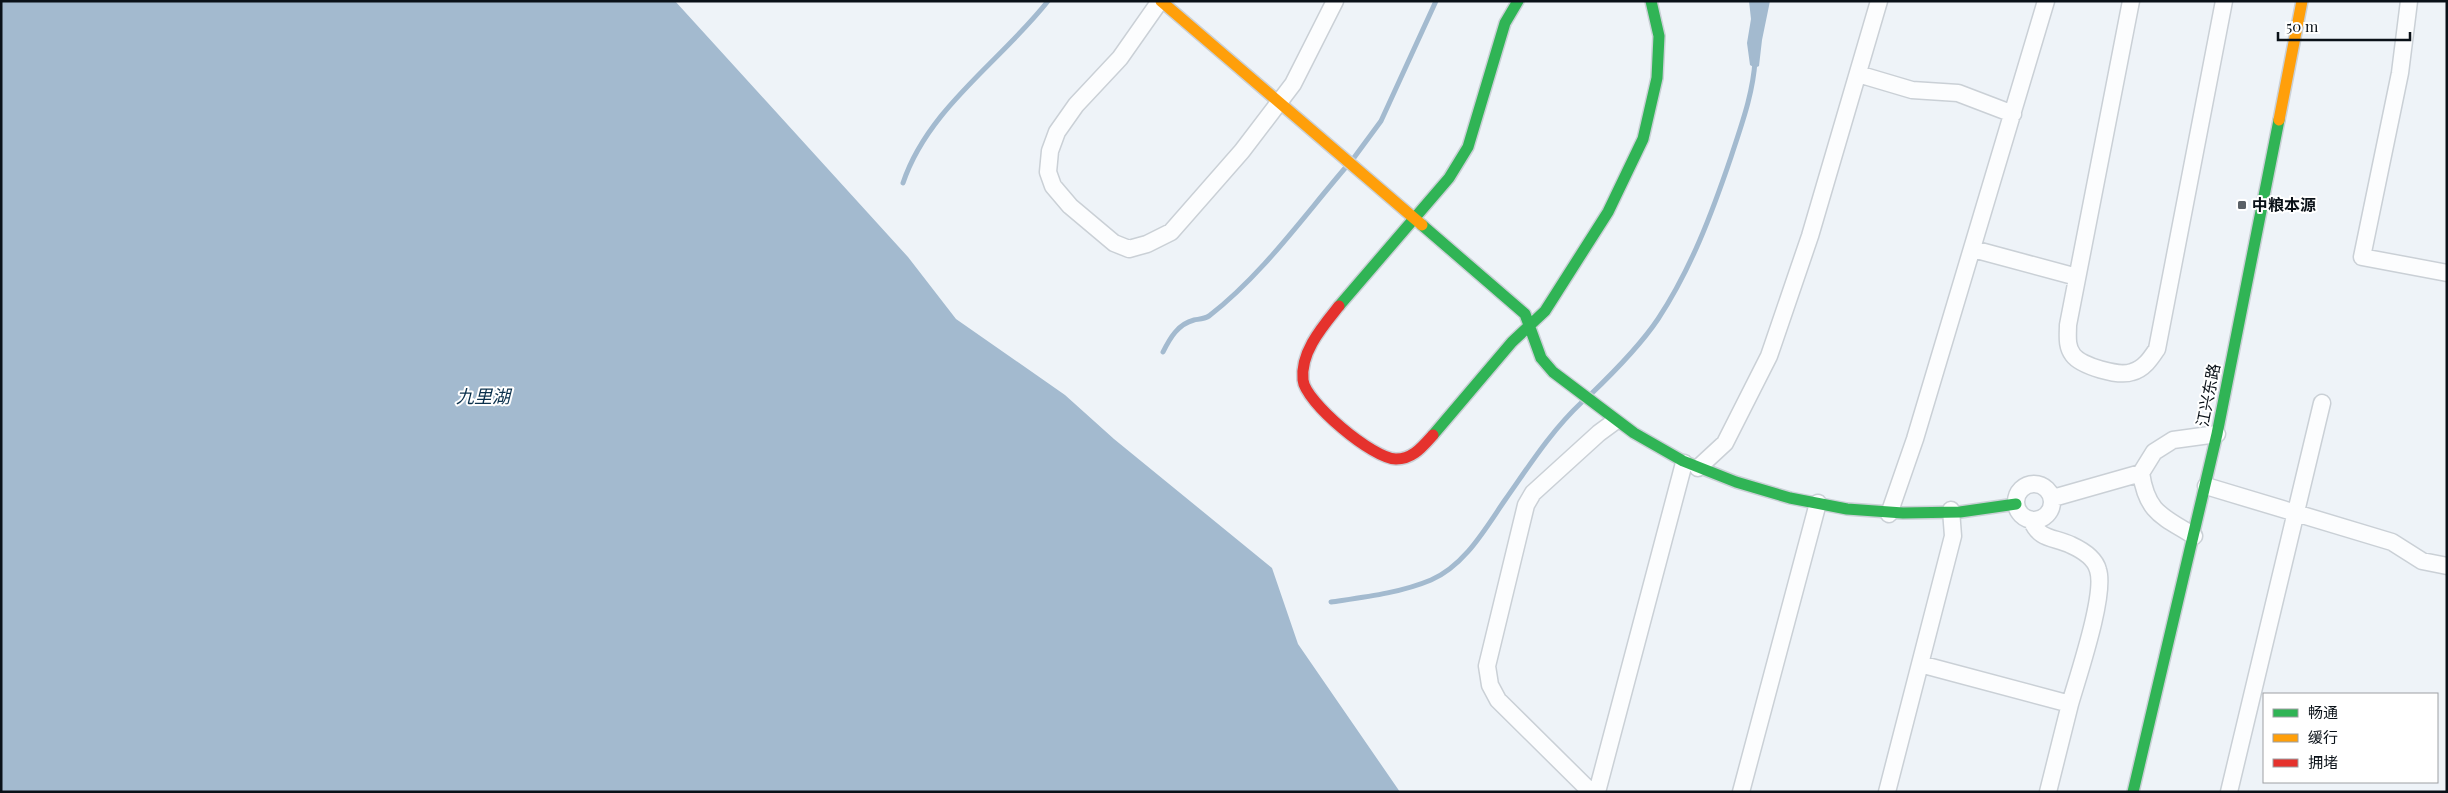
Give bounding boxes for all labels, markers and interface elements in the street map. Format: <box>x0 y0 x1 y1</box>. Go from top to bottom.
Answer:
scale bar <box>2278 10 2410 42</box>
text: 50 m <box>2286 16 2319 36</box>
place label: 中粮本源 <box>2252 194 2316 215</box>
marker: 中粮本源 <box>2236 199 2248 211</box>
street label: 江兴东路 <box>2191 361 2224 428</box>
water label: 九里湖 <box>456 384 513 408</box>
legend <box>2263 693 2438 783</box>
text: 畅通 <box>2308 702 2338 722</box>
text: 缓行 <box>2308 727 2338 747</box>
text: 拥堵 <box>2308 752 2338 772</box>

